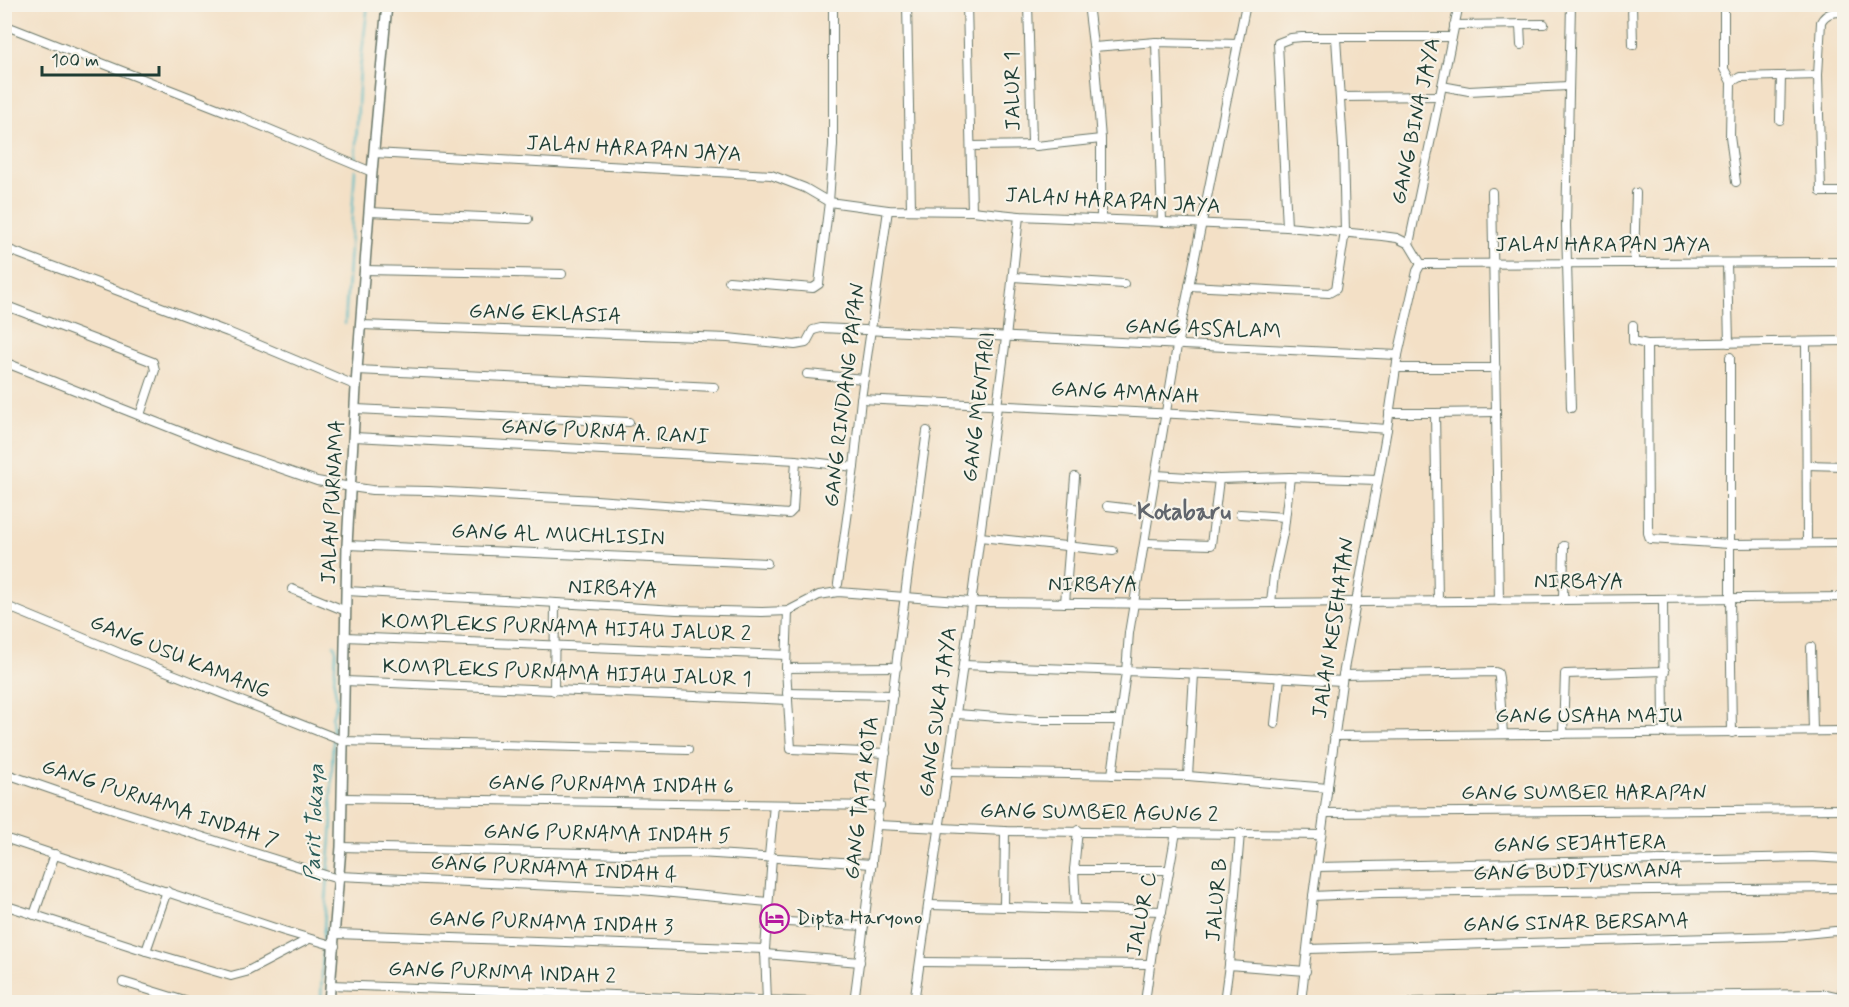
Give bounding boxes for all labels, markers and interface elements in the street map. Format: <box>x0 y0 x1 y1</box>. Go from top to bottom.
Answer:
street label: GANG BINA JAYA <box>1385 35 1447 207</box>
scale bar <box>42 39 159 77</box>
text: 100 m <box>51 49 99 73</box>
street label: JALUR 1 <box>998 51 1028 131</box>
street label: JALAN HARAPAN JAYA <box>526 129 742 169</box>
street label: JALAN HARAPAN JAYA <box>1005 181 1221 221</box>
street label: JALAN HARAPAN JAYA <box>1495 231 1711 259</box>
street label: GANG RINDANG PAPAN <box>817 281 873 509</box>
street label: GANG EKLASIA <box>468 297 622 331</box>
street label: GANG ASSALAM <box>1124 312 1282 346</box>
street label: GANG MENTARI <box>956 330 1002 484</box>
street label: GANG AMANAH <box>1050 375 1200 411</box>
street label: GANG PURNA A. RANI <box>500 413 710 451</box>
street label: JALAN PURNAMA <box>315 419 351 585</box>
district label: Kotabaru <box>1137 497 1231 528</box>
street label: GANG AL MUCHLISIN <box>451 517 665 553</box>
street label: JALAN KESEHATAN <box>1306 535 1362 721</box>
street label: NIRBAYA <box>1534 568 1624 596</box>
street label: NIRBAYA <box>1048 571 1138 599</box>
street label: NIRBAYA <box>567 573 659 605</box>
street label: GANG USU KAMANG <box>86 608 274 706</box>
street label: KOMPLEKS PURNAMA HIJAU JALUR 2 <box>381 608 751 648</box>
street label: GANG SUKA JAYA <box>912 625 964 799</box>
street label: KOMPLEKS PURNAMA HIJAU JALUR 1 <box>382 653 752 693</box>
street label: GANG USAHA MAJU <box>1495 702 1683 730</box>
street label: GANG TATA KOTA <box>838 715 886 881</box>
street label: GANG PURNAMA INDAH 7 <box>38 752 282 856</box>
water label: Parit Tokaya <box>299 763 331 882</box>
street label: GANG PURNAMA INDAH 6 <box>488 769 734 801</box>
street label: GANG SUMBER HARAPAN <box>1461 779 1707 807</box>
street label: GANG SUMBER AGUNG 2 <box>980 797 1218 829</box>
street label: GANG PURNAMA INDAH 5 <box>483 818 731 850</box>
street label: GANG SEJAHTERA <box>1493 828 1667 860</box>
street label: GANG PURNAMA INDAH 4 <box>430 849 678 889</box>
street label: GANG BUDIYUSMANA <box>1473 856 1683 888</box>
street label: JALUR B <box>1199 857 1235 943</box>
street label: JALUR C <box>1120 869 1164 959</box>
hotel icon: Dipta Haryono <box>759 902 791 934</box>
place label: Dipta Haryono <box>796 904 922 932</box>
street label: GANG PURNAMA INDAH 3 <box>428 905 674 941</box>
street label: GANG SINAR BERSAMA <box>1463 907 1689 939</box>
street label: GANG PURNMA INDAH 2 <box>388 955 616 991</box>

